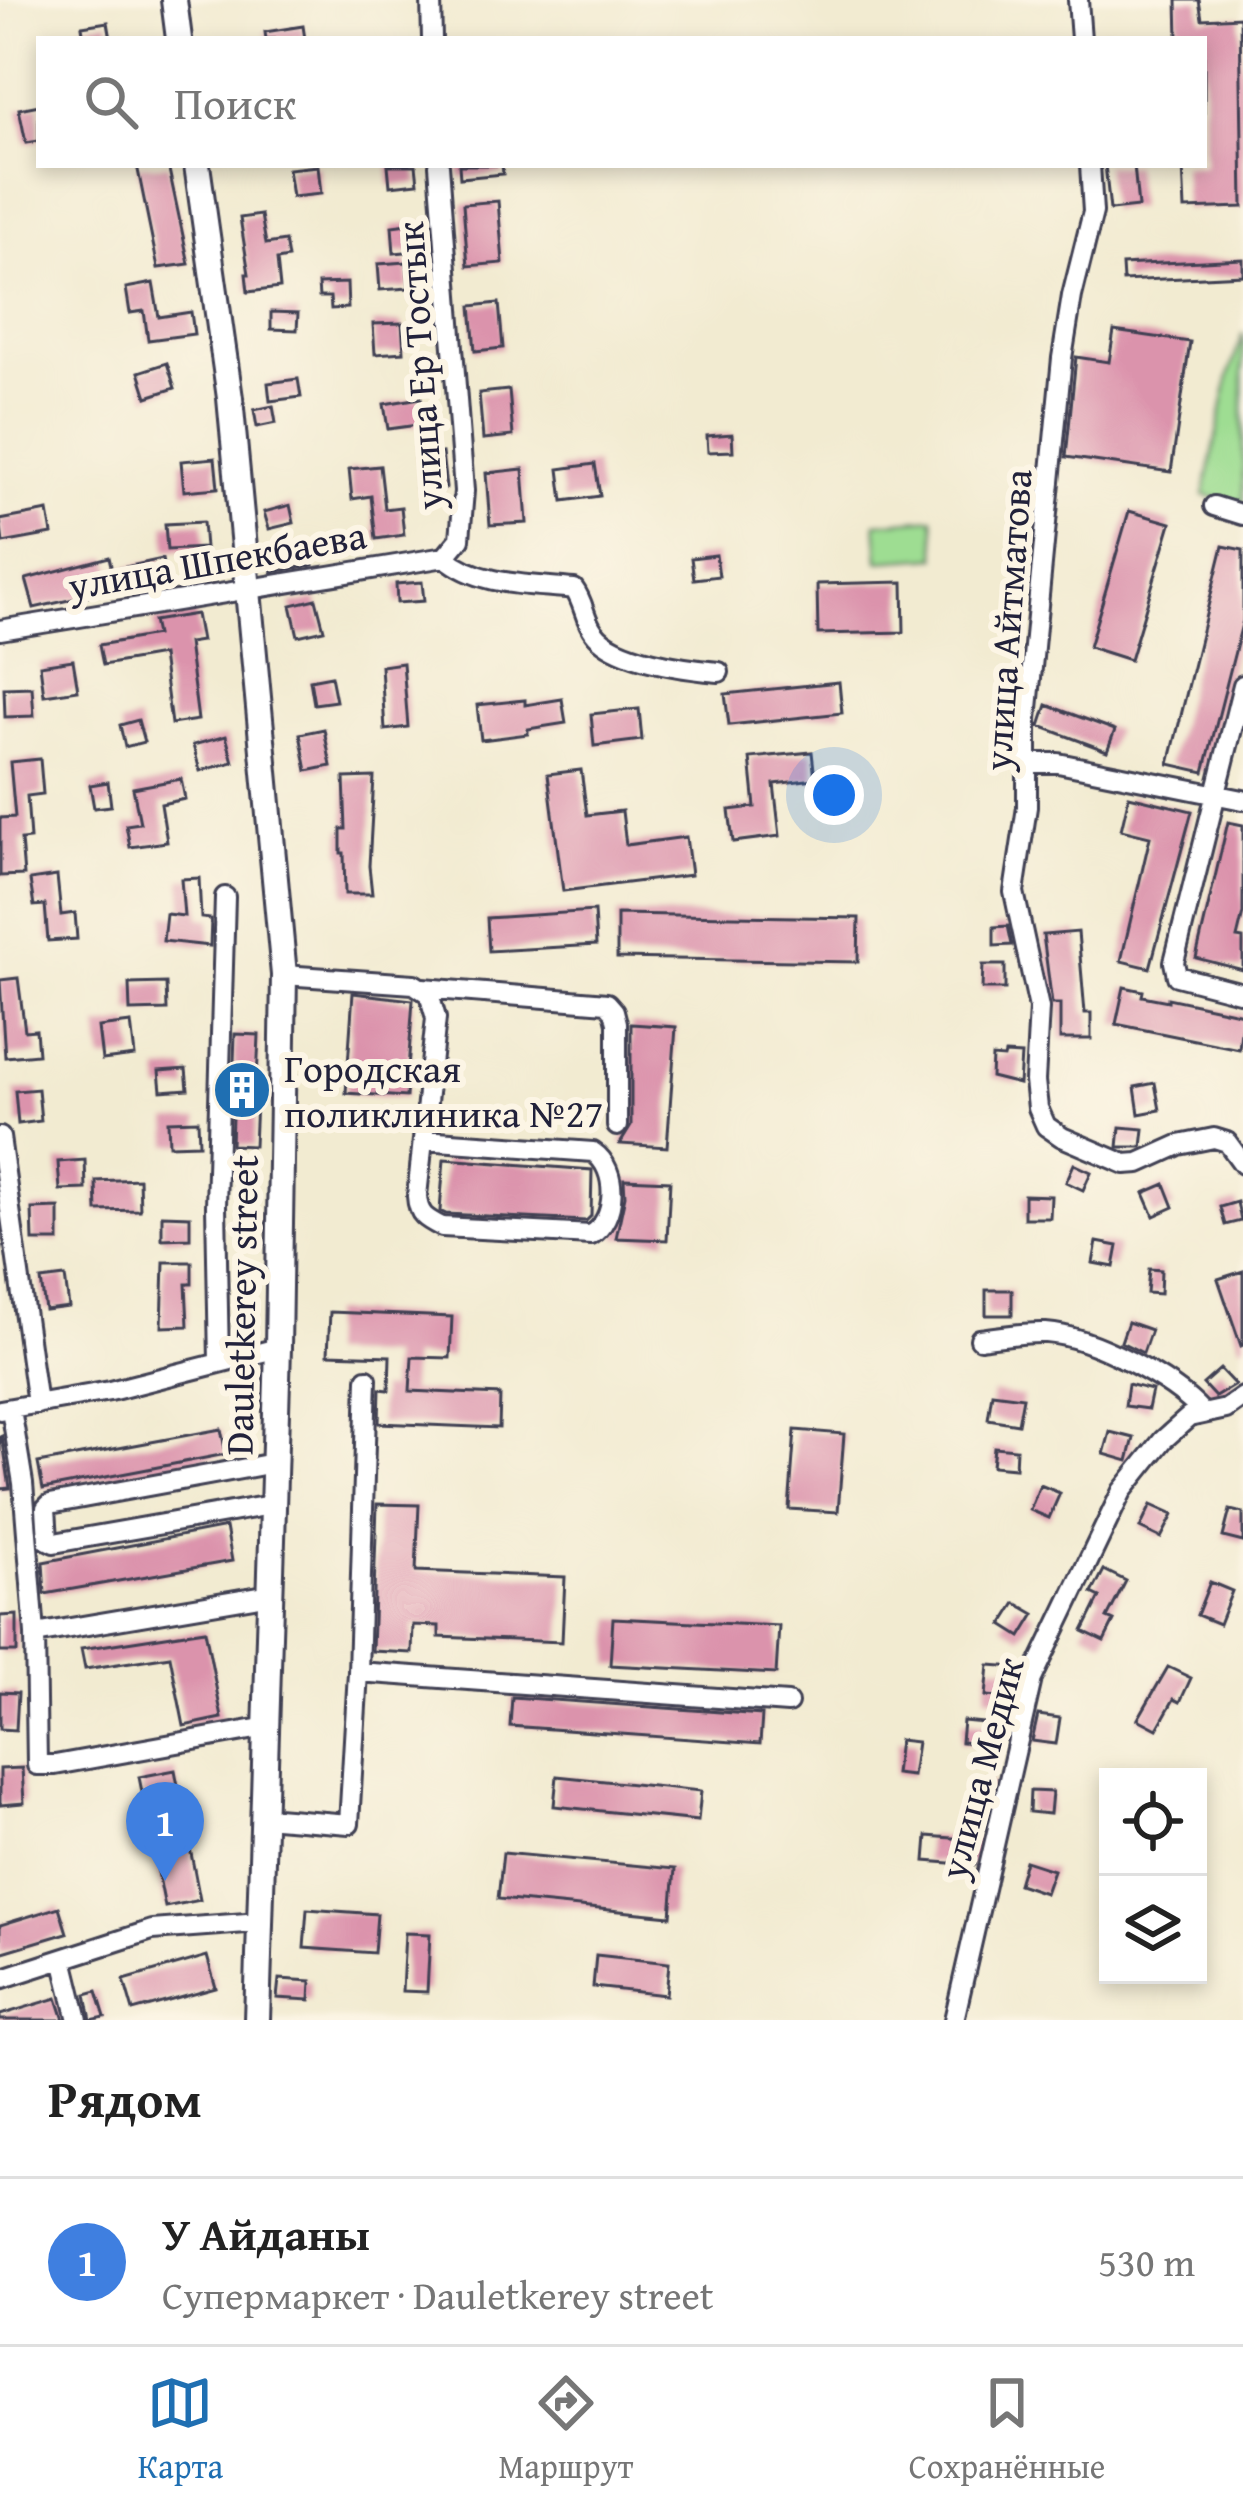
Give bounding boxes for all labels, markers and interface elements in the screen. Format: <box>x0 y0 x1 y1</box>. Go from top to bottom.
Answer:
search box <box>36 36 1207 168</box>
icon: search <box>78 69 144 135</box>
text: Поиск <box>174 70 296 135</box>
street label: улица Ер Тостык <box>380 219 457 513</box>
street label: улица Айтматова <box>967 467 1046 774</box>
street label: улица Шпекбаева <box>62 505 371 614</box>
your location <box>804 765 864 825</box>
place label: Городская поликлиника №27 <box>284 1039 603 1141</box>
building icon: Городская поликлиника №27 <box>211 1059 273 1121</box>
street label: Dauletkerey street <box>209 1154 272 1456</box>
street label: улица Медик <box>923 1650 1038 1886</box>
map controls <box>1099 1768 1207 1984</box>
button: locate <box>1099 1768 1207 1876</box>
pin: 1 <box>126 1782 204 1881</box>
button: layers <box>1099 1876 1207 1984</box>
text: Рядом <box>48 2061 202 2136</box>
text: У Айданы <box>162 2201 370 2266</box>
text: 1 <box>77 2233 97 2290</box>
text: 530 m <box>1098 2233 1195 2290</box>
text: Супермаркет · Dauletkerey street <box>162 2266 714 2323</box>
tab: Карта <box>138 2370 223 2490</box>
tab: Маршрут <box>498 2370 633 2490</box>
tab: Сохранённые <box>909 2370 1105 2490</box>

